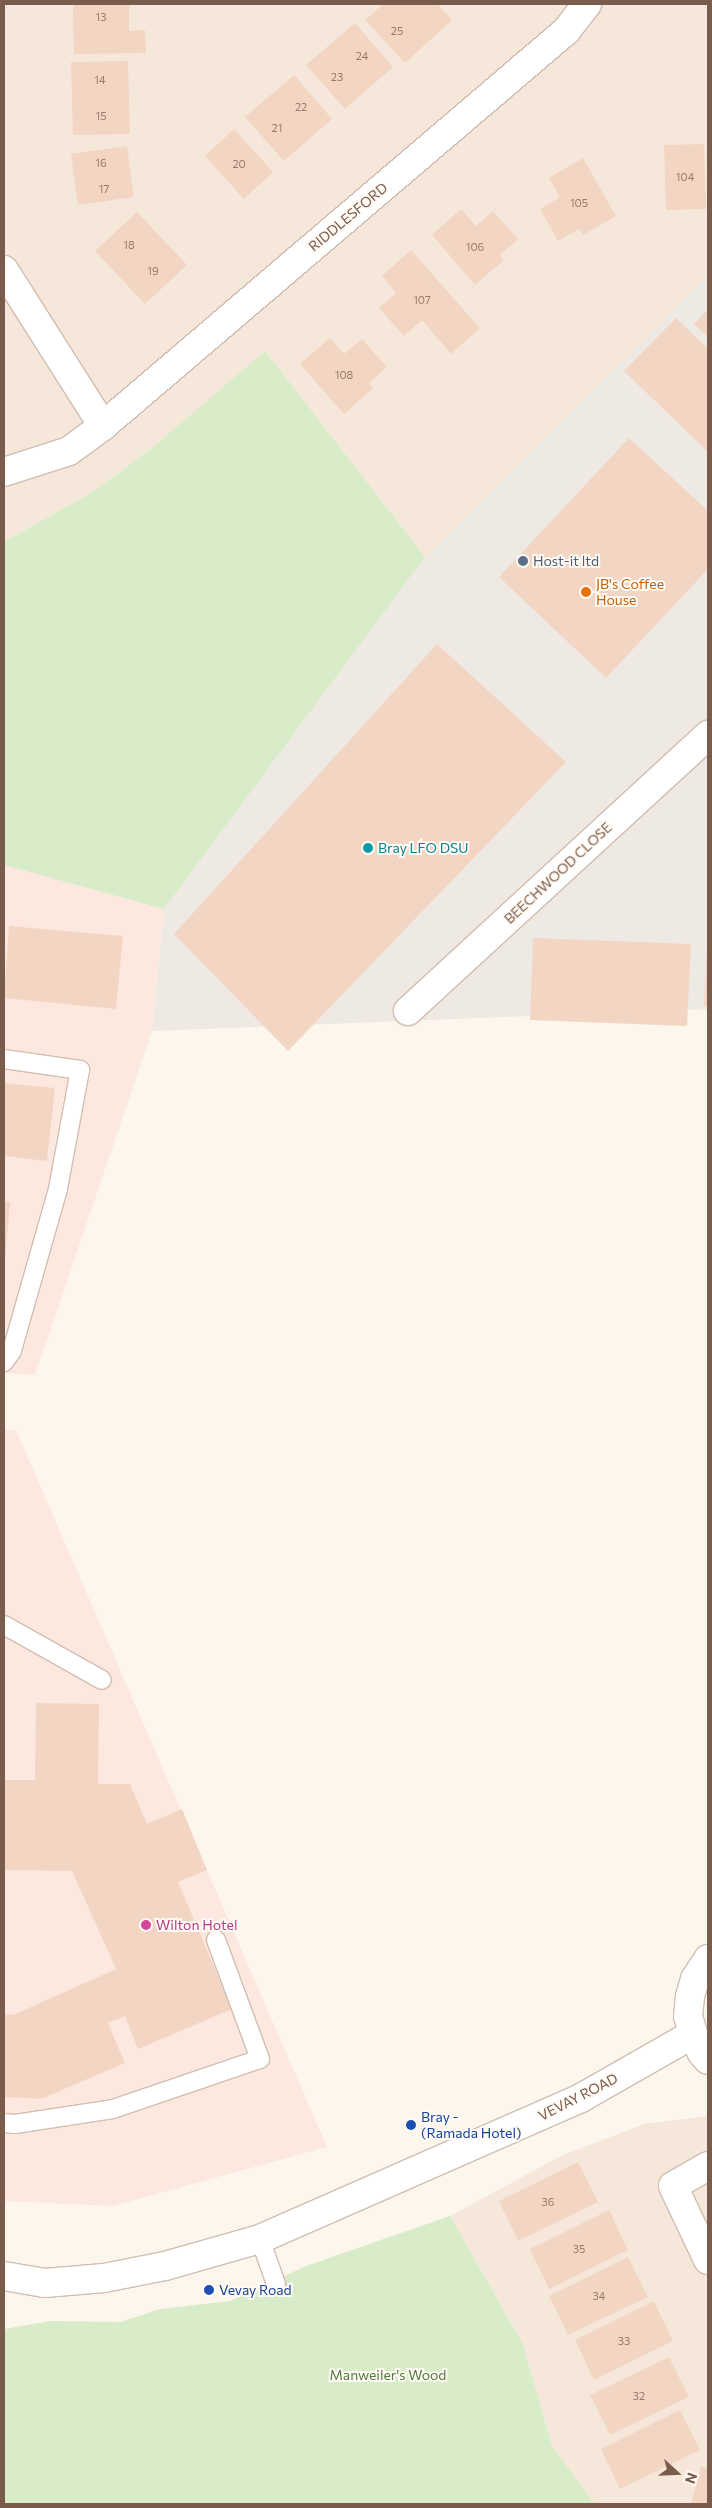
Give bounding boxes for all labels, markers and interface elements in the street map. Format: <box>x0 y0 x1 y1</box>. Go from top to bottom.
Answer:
house number: 13 <box>96 10 106 24</box>
house number: 25 <box>391 24 403 38</box>
house number: 24 <box>356 49 368 63</box>
house number: 23 <box>331 70 343 84</box>
house number: 14 <box>94 73 106 87</box>
house number: 22 <box>295 100 307 114</box>
house number: 15 <box>95 109 107 123</box>
house number: 21 <box>272 121 282 135</box>
house number: 16 <box>95 156 107 170</box>
house number: 20 <box>232 157 246 171</box>
house number: 104 <box>676 170 694 184</box>
street label: RIDDLESFORD <box>305 179 391 255</box>
house number: 17 <box>99 182 109 196</box>
house number: 105 <box>570 196 588 210</box>
house number: 18 <box>123 238 135 252</box>
house number: 106 <box>466 240 484 254</box>
house number: 19 <box>147 264 159 278</box>
house number: 107 <box>413 293 431 307</box>
house number: 108 <box>335 368 353 382</box>
place label: Host-it ltd <box>533 553 599 569</box>
marker: Host-it ltd <box>517 555 529 567</box>
place label: JB's Coffee House <box>596 576 664 608</box>
marker: JB's Coffee House <box>580 586 592 598</box>
street label: BEECHWOOD CLOSE <box>501 819 615 927</box>
place label: Bray LFO DSU <box>378 840 468 856</box>
marker: Bray LFO DSU <box>362 842 374 854</box>
place label: Wilton Hotel <box>156 1917 237 1933</box>
marker: Wilton Hotel <box>140 1919 152 1931</box>
street label: VEVAY ROAD <box>535 2070 621 2124</box>
place label: Bray - (Ramada Hotel) <box>421 2109 521 2142</box>
marker: Bray - (Ramada Hotel) <box>405 2119 417 2131</box>
house number: 36 <box>542 2195 554 2209</box>
house number: 35 <box>573 2242 585 2256</box>
place label: Vevay Road <box>219 2282 292 2298</box>
marker: Vevay Road <box>203 2284 215 2296</box>
house number: 34 <box>593 2289 605 2303</box>
house number: 33 <box>618 2334 630 2348</box>
park label: Manweiler's Wood <box>330 2367 446 2383</box>
house number: 32 <box>633 2389 645 2403</box>
north arrow <box>652 2448 702 2498</box>
text: N <box>682 2470 701 2486</box>

